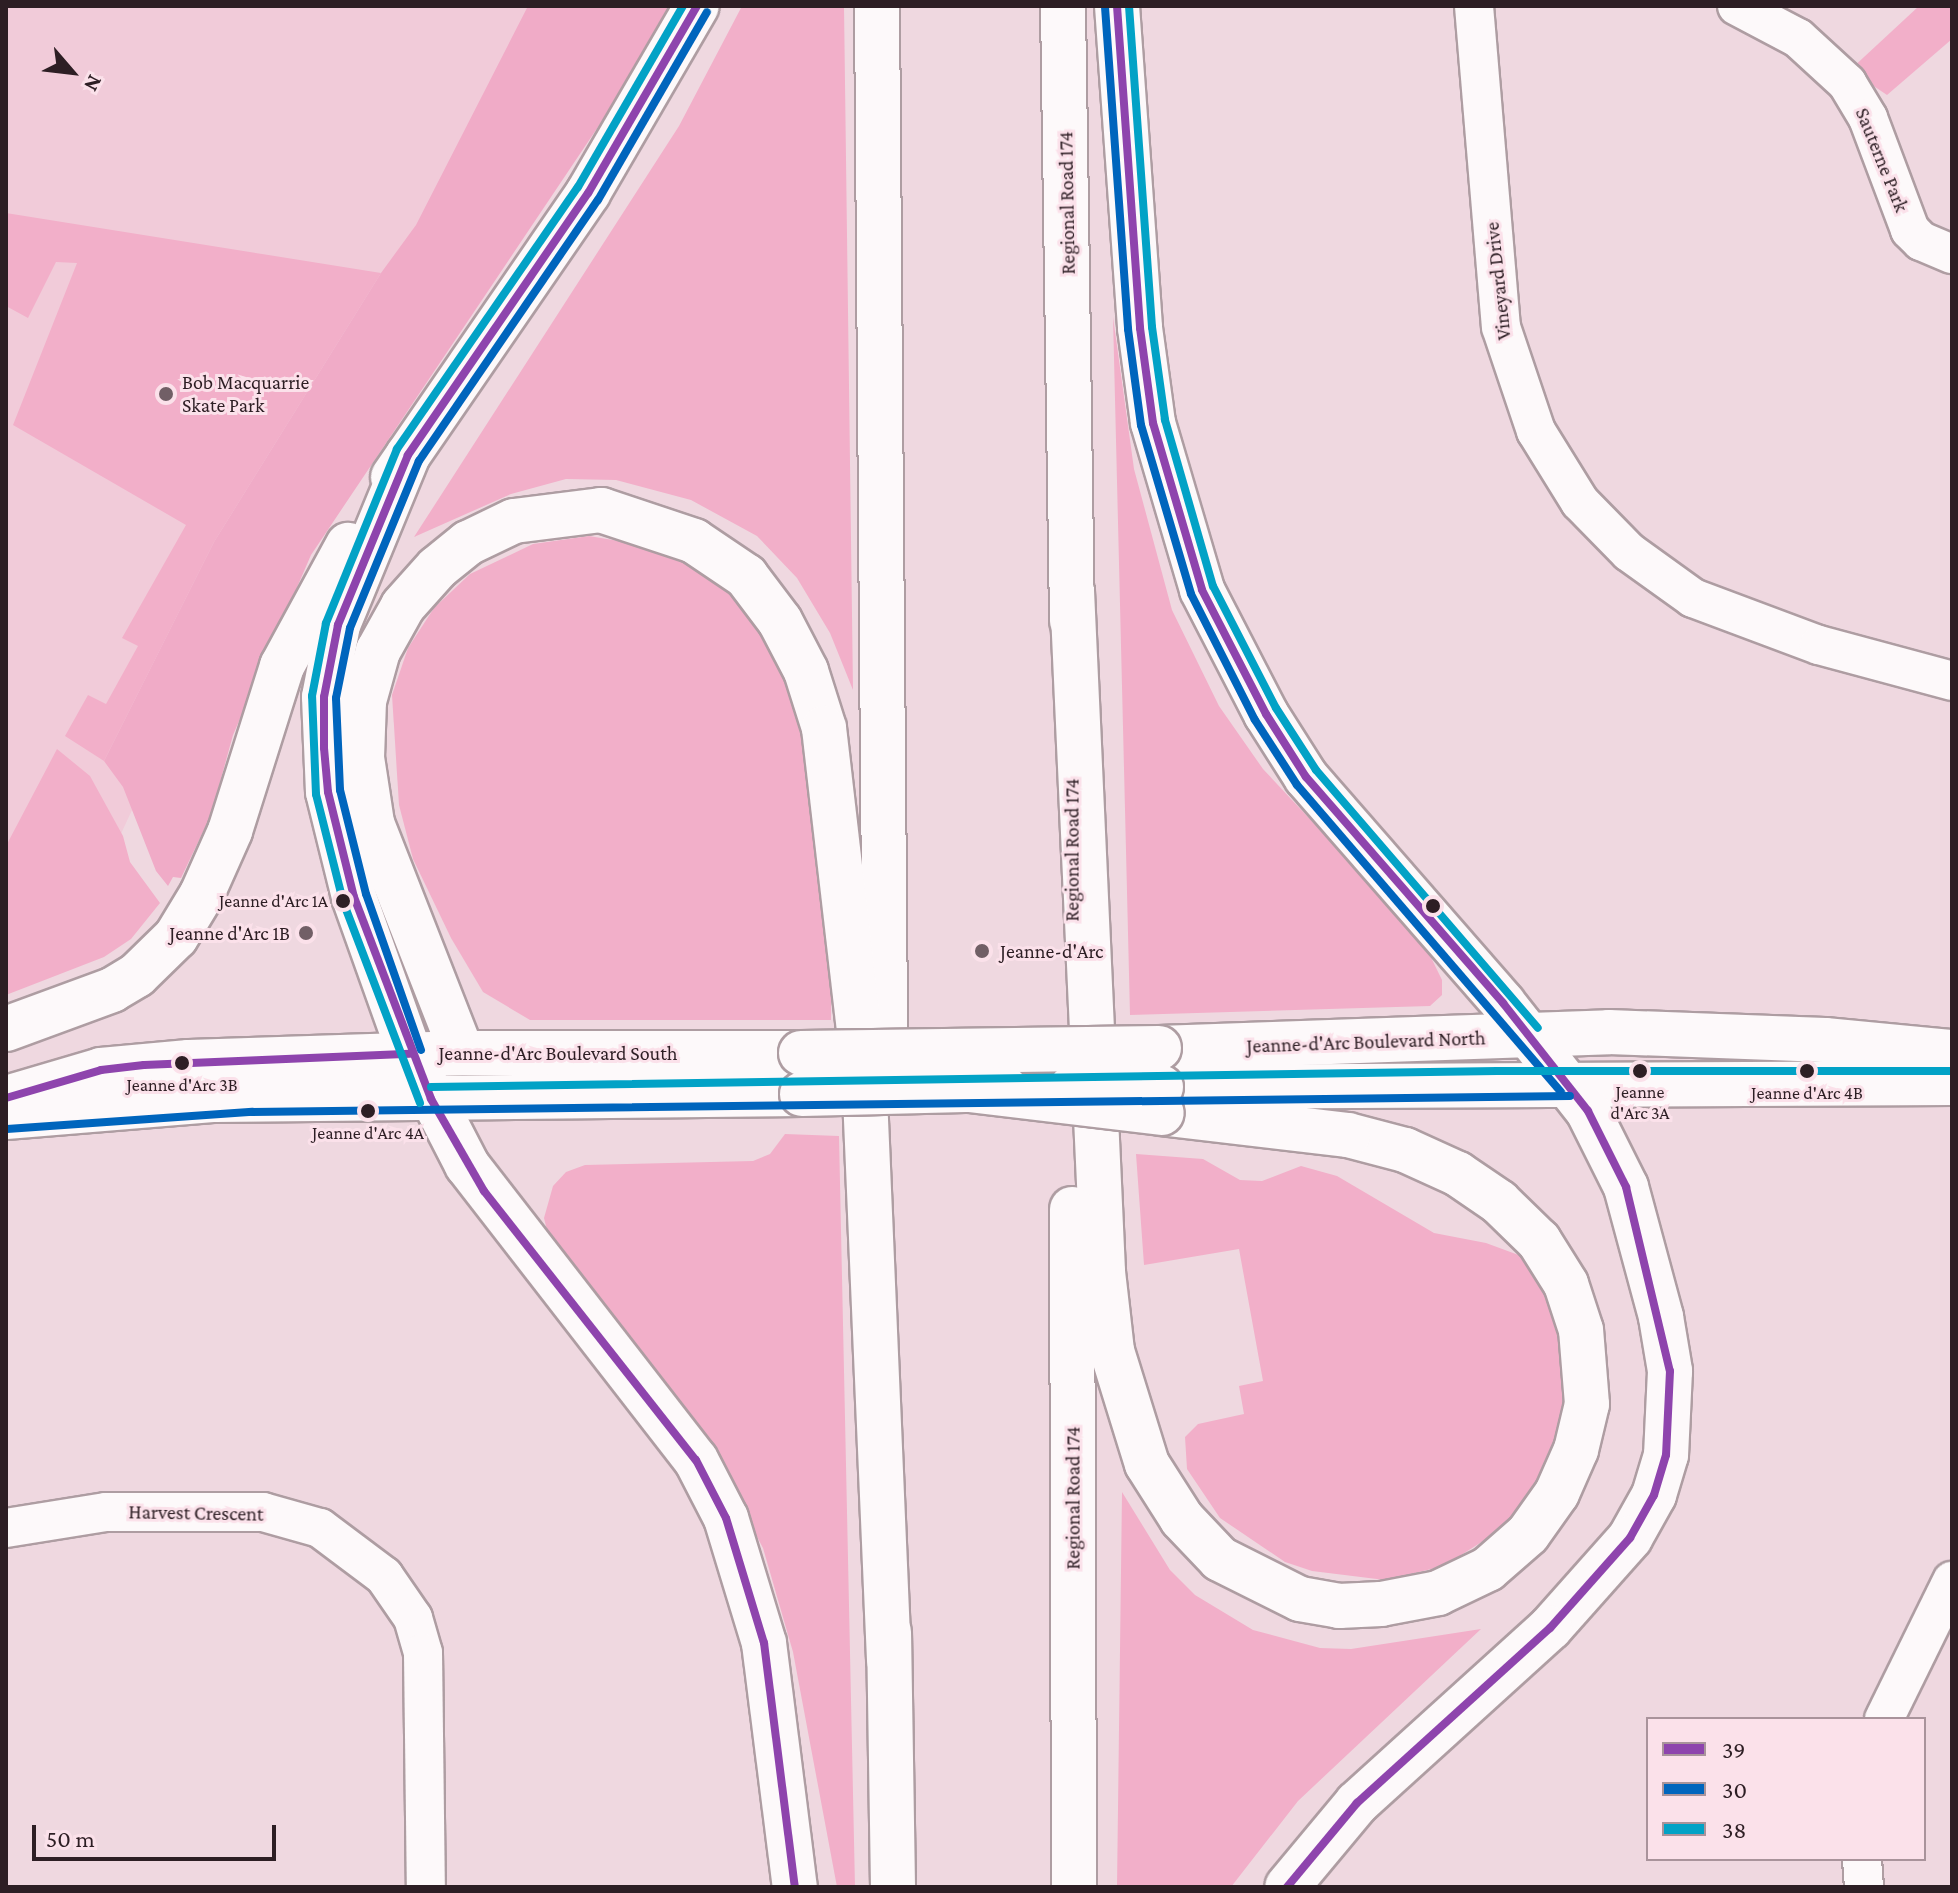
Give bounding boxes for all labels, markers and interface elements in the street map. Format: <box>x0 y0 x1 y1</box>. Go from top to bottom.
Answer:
north arrow <box>32 32 112 112</box>
text: N <box>79 71 108 96</box>
street label: Sauterne Park <box>1850 104 1914 216</box>
street label: Regional Road 174 <box>1054 131 1080 275</box>
street label: Vineyard Drive <box>1480 221 1516 341</box>
place label: Bob Macquarrie Skate Park <box>182 370 309 417</box>
marker: Bob Macquarrie Skate Park <box>157 385 175 403</box>
street label: Regional Road 174 <box>1060 778 1084 922</box>
place label: Jeanne d'Arc 1A <box>219 890 328 912</box>
marker: Jeanne d'Arc 1A <box>335 893 351 909</box>
unlabelled marker <box>1425 898 1441 914</box>
place label: Jeanne d'Arc 1B <box>169 921 290 945</box>
marker: Jeanne d'Arc 1B <box>297 924 315 942</box>
place label: Jeanne-d'Arc <box>1000 939 1103 963</box>
marker: Jeanne-d'Arc <box>971 940 993 962</box>
street label: Jeanne-d'Arc Boulevard North <box>1246 1026 1486 1058</box>
street label: Jeanne-d'Arc Boulevard South <box>438 1041 678 1065</box>
marker: Jeanne d'Arc 3B <box>174 1055 190 1071</box>
marker: Jeanne d'Arc 3A <box>1632 1063 1648 1079</box>
marker: Jeanne d'Arc 4B <box>1799 1063 1815 1079</box>
place label: Jeanne d'Arc 3B <box>126 1074 238 1096</box>
place label: Jeanne d'Arc 3A <box>1610 1082 1670 1124</box>
place label: Jeanne d'Arc 4B <box>1751 1082 1863 1104</box>
marker: Jeanne d'Arc 4A <box>360 1103 376 1119</box>
place label: Jeanne d'Arc 4A <box>312 1122 424 1144</box>
street label: Regional Road 174 <box>1061 1426 1085 1570</box>
street label: Harvest Crescent <box>128 1500 264 1526</box>
legend <box>1646 1717 1926 1861</box>
text: 39 <box>1722 1736 1745 1763</box>
text: 30 <box>1722 1776 1747 1803</box>
scale bar <box>36 1809 280 1859</box>
text: 38 <box>1722 1816 1746 1843</box>
text: 50 m <box>46 1825 95 1852</box>

